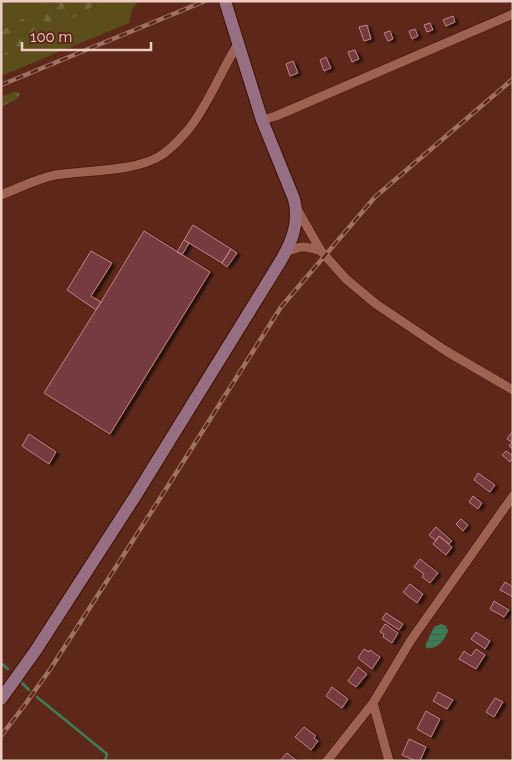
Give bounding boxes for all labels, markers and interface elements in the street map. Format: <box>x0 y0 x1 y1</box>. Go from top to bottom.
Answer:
scale bar <box>22 20 151 52</box>
text: 100 m <box>30 28 72 46</box>

